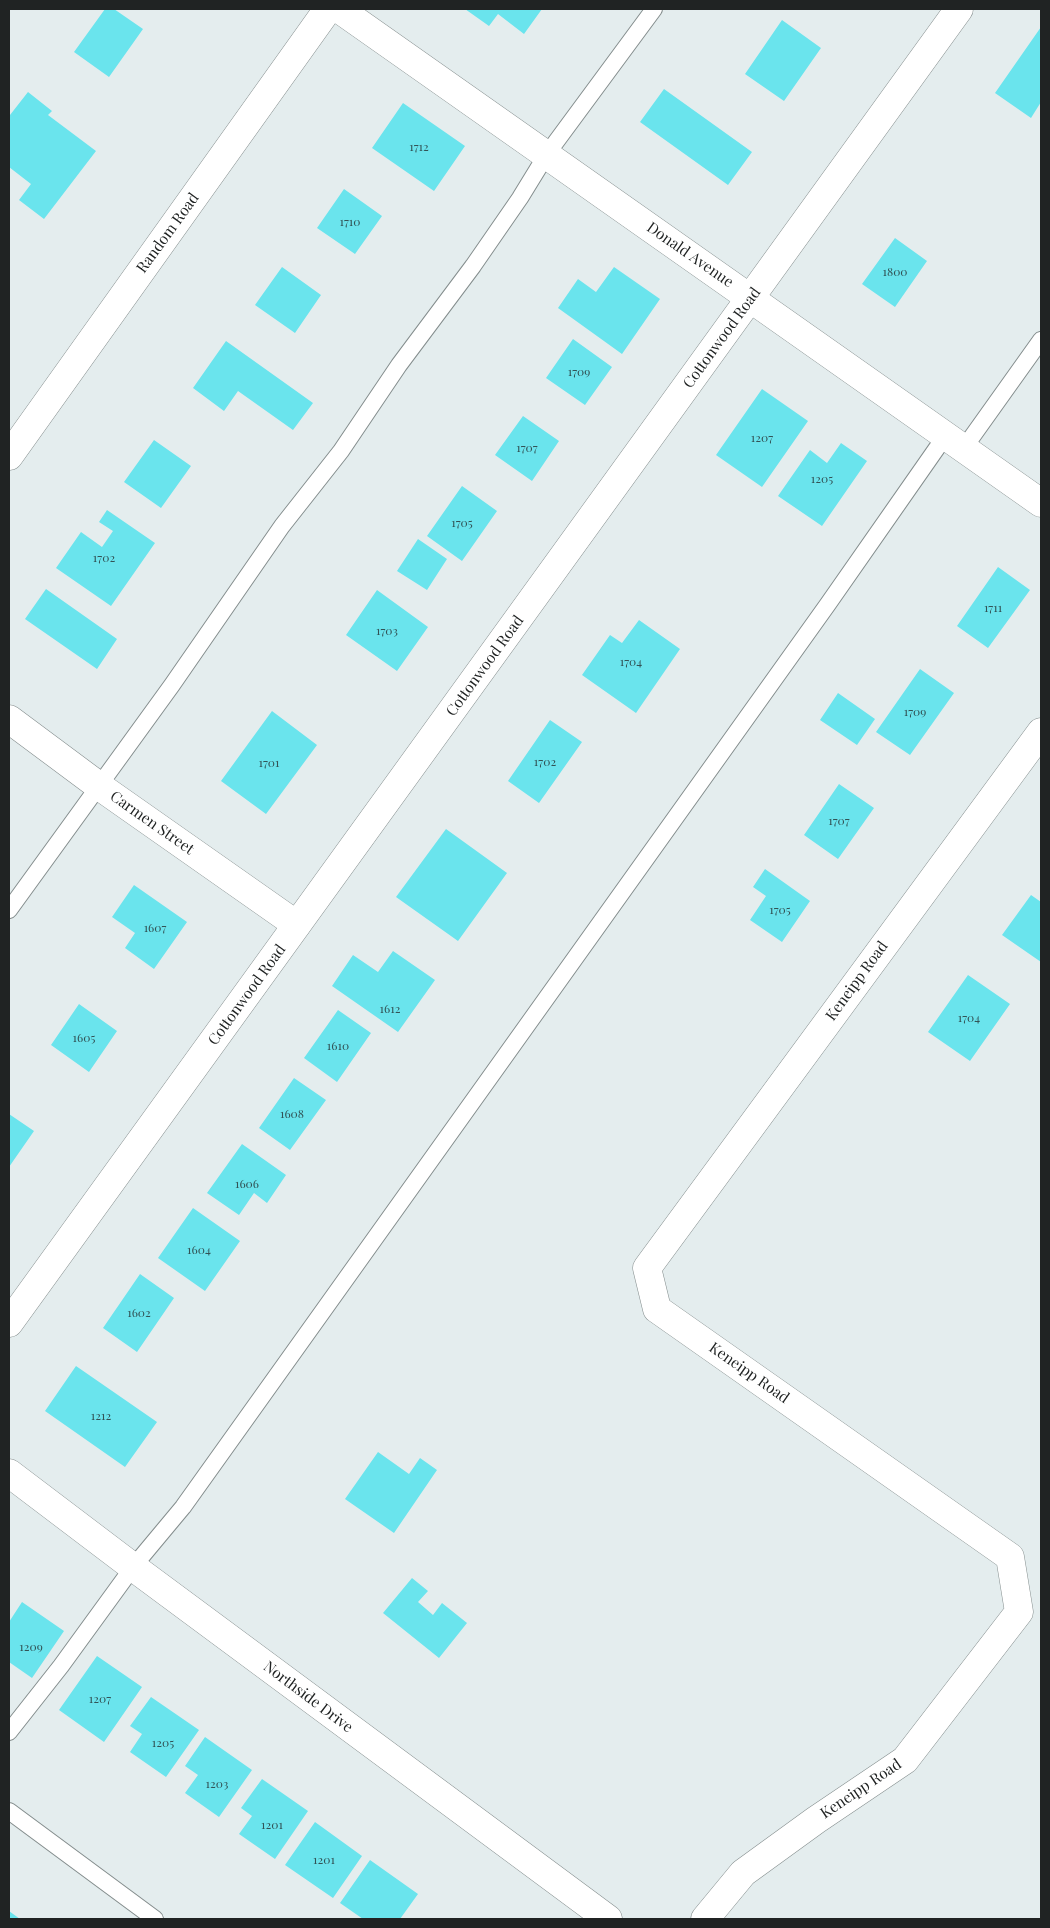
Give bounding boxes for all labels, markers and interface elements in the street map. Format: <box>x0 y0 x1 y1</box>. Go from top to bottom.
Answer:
house number: 1712 <box>409 140 429 154</box>
street label: Random Road <box>133 190 203 276</box>
house number: 1710 <box>340 215 360 229</box>
street label: Donald Avenue <box>643 218 737 292</box>
house number: 1800 <box>882 265 908 279</box>
street label: Cottonwood Road <box>679 284 765 392</box>
house number: 1709 <box>568 365 590 379</box>
house number: 1207 <box>751 431 773 445</box>
house number: 1707 <box>516 441 538 455</box>
house number: 1205 <box>811 472 833 486</box>
house number: 1705 <box>451 516 473 530</box>
house number: 1702 <box>93 551 115 565</box>
house number: 1711 <box>984 601 1002 615</box>
street label: Cottonwood Road <box>442 612 528 720</box>
house number: 1703 <box>376 624 398 638</box>
house number: 1704 <box>620 655 642 669</box>
house number: 1709 <box>904 705 926 719</box>
house number: 1702 <box>534 755 556 769</box>
house number: 1701 <box>259 756 279 770</box>
street label: Carmen Street <box>107 787 197 859</box>
house number: 1707 <box>828 814 850 828</box>
house number: 1705 <box>769 903 791 917</box>
house number: 1607 <box>144 921 166 935</box>
street label: Keneipp Road <box>822 938 892 1024</box>
street label: Cottonwood Road <box>204 941 290 1049</box>
house number: 1612 <box>380 1002 400 1016</box>
house number: 1704 <box>958 1011 980 1025</box>
house number: 1605 <box>73 1031 95 1045</box>
house number: 1610 <box>327 1039 349 1053</box>
house number: 1608 <box>280 1107 304 1121</box>
house number: 1606 <box>235 1177 259 1191</box>
house number: 1604 <box>187 1243 211 1257</box>
house number: 1602 <box>127 1306 151 1320</box>
street label: Keneipp Road <box>705 1339 793 1407</box>
house number: 1212 <box>91 1409 111 1423</box>
house number: 1209 <box>19 1640 43 1654</box>
street label: Northside Drive <box>260 1658 356 1736</box>
house number: 1207 <box>89 1692 111 1706</box>
house number: 1205 <box>152 1736 174 1750</box>
street label: Keneipp Road <box>817 1755 905 1823</box>
house number: 1203 <box>206 1777 228 1791</box>
house number: 1201 <box>261 1818 283 1832</box>
house number: 1201 <box>313 1853 335 1867</box>

